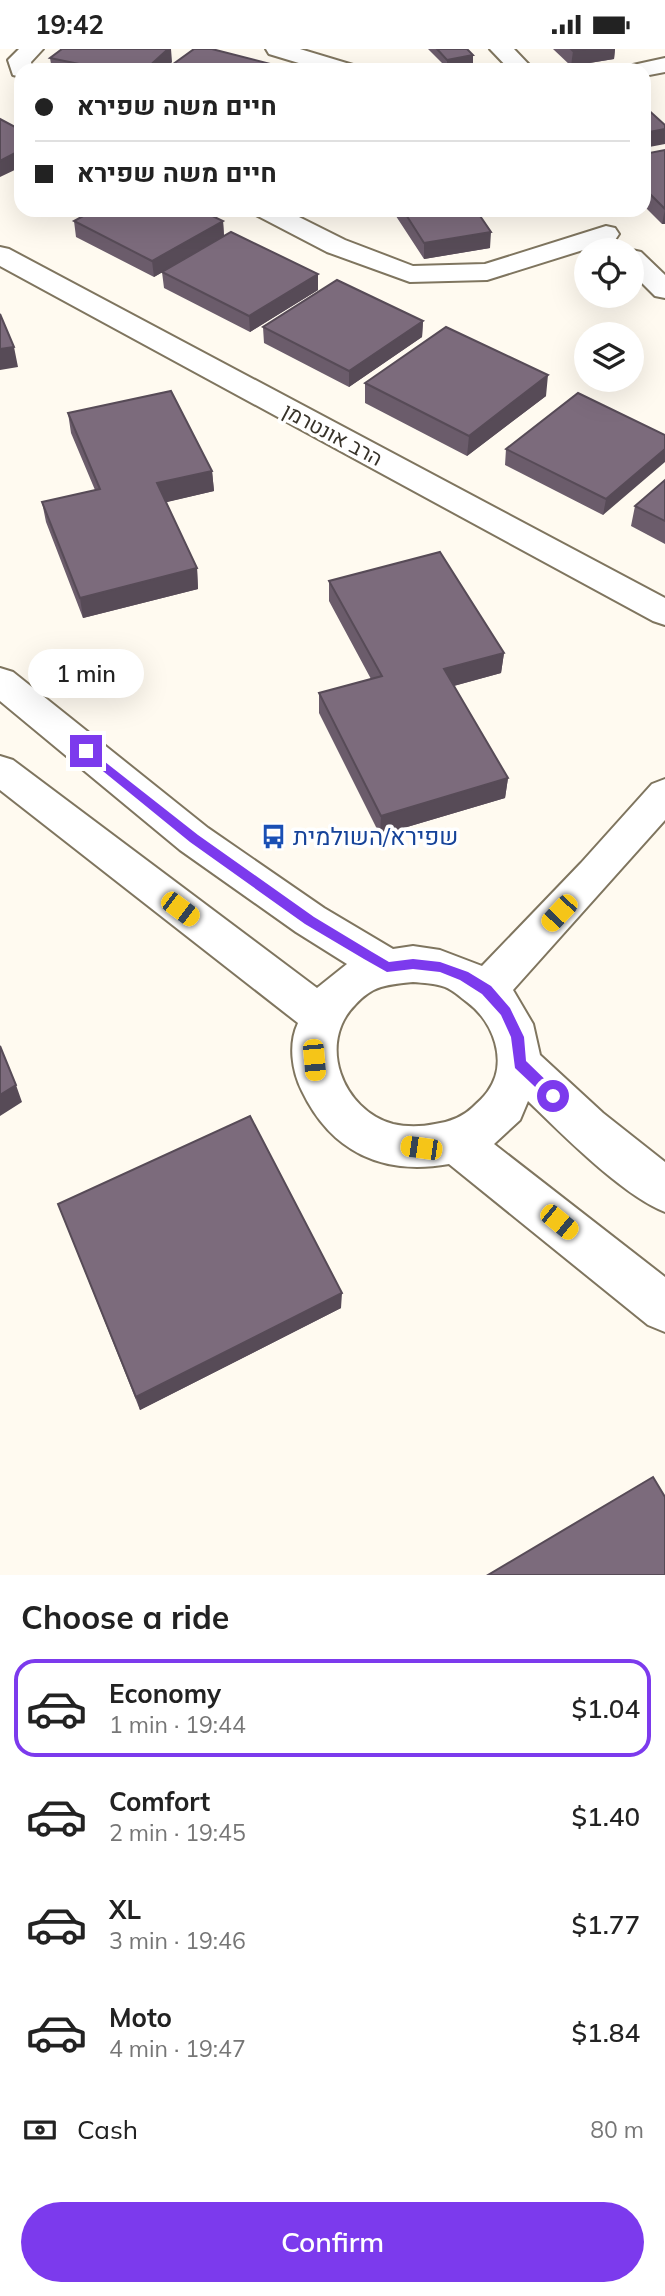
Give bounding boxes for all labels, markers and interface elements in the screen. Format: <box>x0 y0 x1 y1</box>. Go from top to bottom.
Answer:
text: 19:42 <box>35 8 104 41</box>
text: חיים משה שפירא <box>77 89 277 122</box>
text: חיים משה שפירא <box>77 156 277 189</box>
map controls <box>574 238 644 392</box>
button: locate <box>574 238 644 308</box>
button: layers <box>574 322 644 392</box>
street label: הרב אונטרמן <box>279 397 387 471</box>
callout: 1 min <box>28 649 144 699</box>
text: 1 min <box>56 659 116 688</box>
route end <box>70 735 102 767</box>
place label: שפירא/השולמית <box>293 821 458 851</box>
bus stop icon: שפירא/השולמית <box>259 822 287 850</box>
car <box>157 888 204 930</box>
car <box>537 890 582 936</box>
car <box>302 1038 327 1082</box>
route start <box>537 1080 569 1112</box>
car <box>399 1135 444 1161</box>
car <box>537 1201 582 1243</box>
text: Choose a ride <box>21 1597 229 1637</box>
icon: car <box>25 1677 88 1740</box>
text: Economy <box>109 1677 221 1710</box>
text: $1.04 <box>571 1692 640 1725</box>
text: 1 min · 19:44 <box>109 1710 246 1739</box>
icon: car <box>25 1785 88 1848</box>
text: Comfort <box>109 1785 210 1818</box>
text: $1.40 <box>571 1800 640 1833</box>
text: 2 min · 19:45 <box>109 1818 246 1847</box>
icon: car <box>25 1893 88 1956</box>
text: XL <box>109 1893 141 1926</box>
text: $1.77 <box>571 1908 640 1941</box>
text: 3 min · 19:46 <box>109 1926 246 1955</box>
icon: car <box>25 2001 88 2064</box>
text: Moto <box>109 2001 172 2034</box>
text: $1.84 <box>571 2016 640 2049</box>
text: 4 min · 19:47 <box>109 2034 246 2063</box>
icon: cash <box>21 2111 59 2149</box>
text: Cash <box>77 2113 138 2146</box>
text: 80 m <box>590 2115 644 2144</box>
button: Confirm <box>21 2202 644 2282</box>

